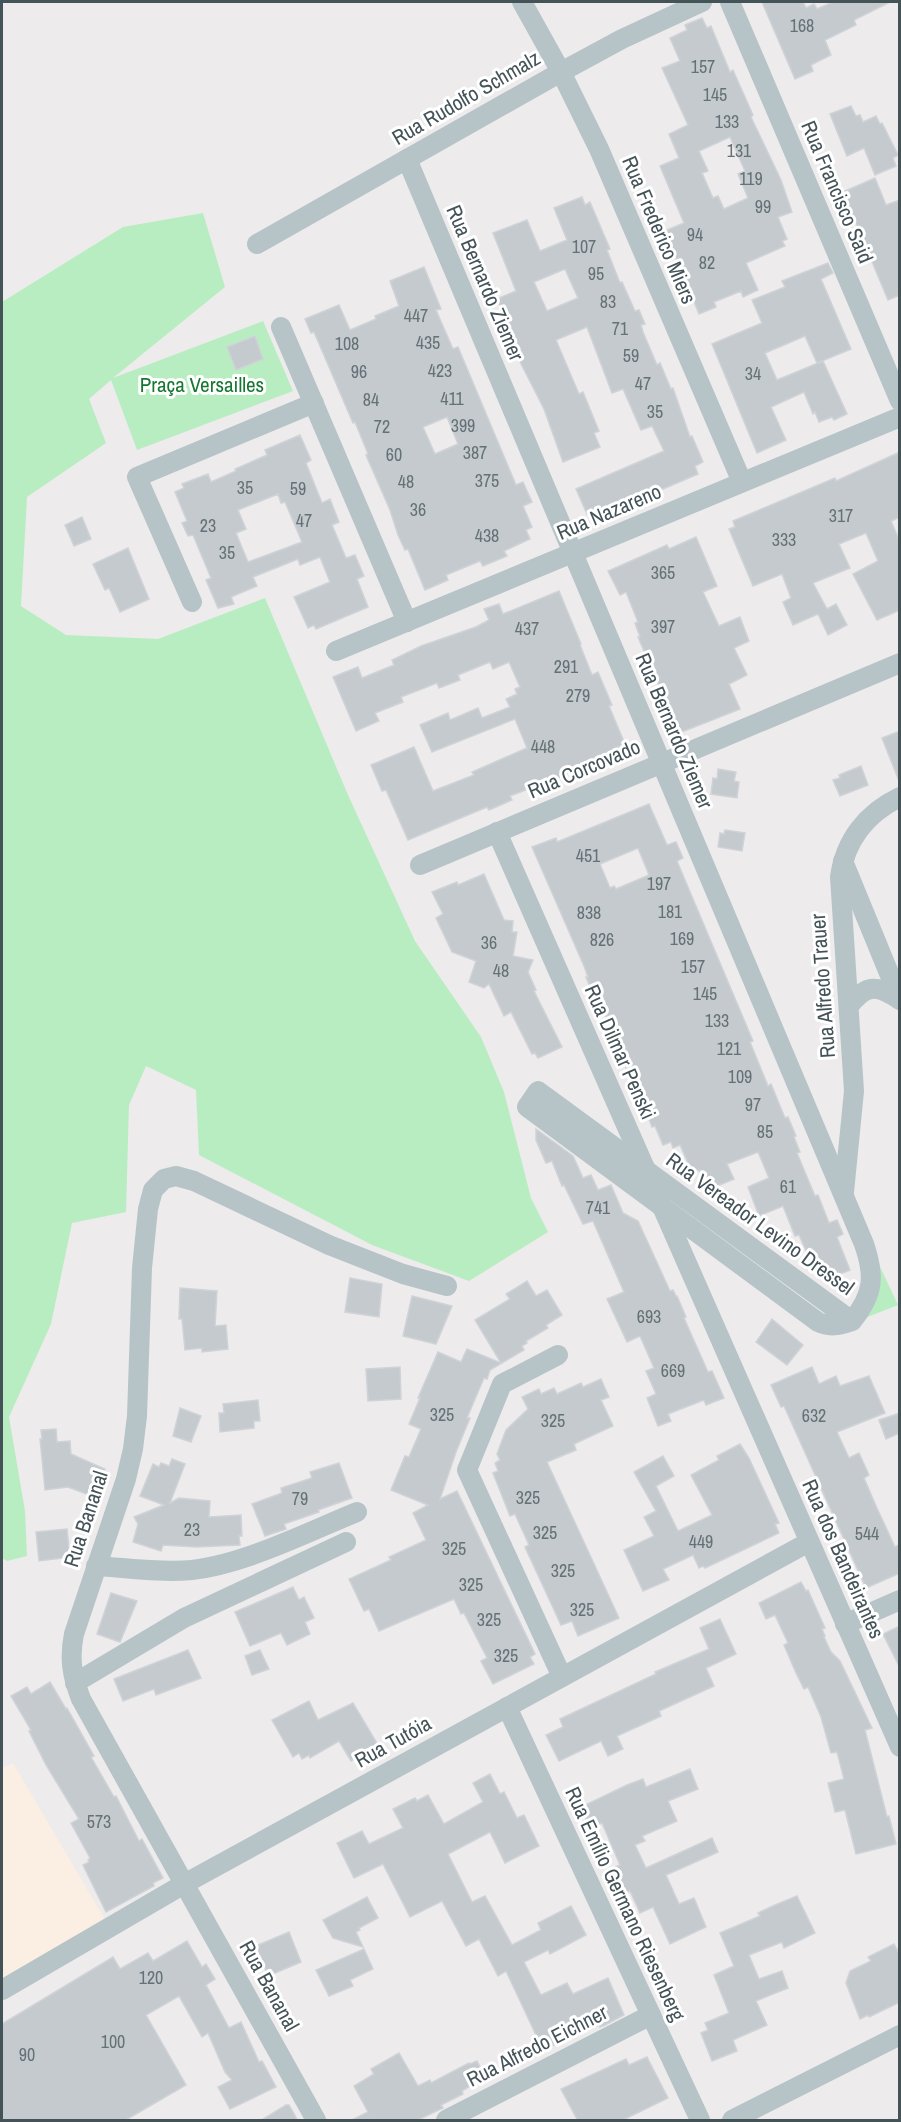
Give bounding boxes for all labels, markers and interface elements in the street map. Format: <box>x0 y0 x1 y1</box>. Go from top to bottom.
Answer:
house number: 168 <box>790 13 814 38</box>
street label: Rua Rudolfo Schmalz <box>386 43 545 152</box>
house number: 157 <box>691 54 715 79</box>
house number: 145 <box>703 82 727 107</box>
house number: 133 <box>715 109 739 134</box>
street label: Rua Francisco Said <box>794 116 881 268</box>
house number: 131 <box>727 138 752 163</box>
street label: Rua Frederico Miers <box>615 151 704 308</box>
house number: 119 <box>739 166 763 191</box>
house number: 99 <box>755 194 771 219</box>
street label: Rua Bernardo Ziemer <box>440 200 531 365</box>
house number: 94 <box>687 222 703 247</box>
house number: 107 <box>572 234 596 259</box>
house number: 82 <box>699 250 715 275</box>
house number: 95 <box>588 261 604 286</box>
house number: 83 <box>600 289 616 314</box>
house number: 447 <box>404 303 428 328</box>
house number: 71 <box>612 316 629 341</box>
house number: 435 <box>416 330 440 355</box>
house number: 108 <box>335 331 359 356</box>
house number: 59 <box>623 343 639 368</box>
house number: 423 <box>428 358 452 383</box>
house number: 96 <box>351 359 367 384</box>
house number: 34 <box>745 361 761 386</box>
park label: Praça Versailles <box>140 370 264 399</box>
house number: 47 <box>635 371 651 396</box>
house number: 411 <box>440 386 465 411</box>
house number: 84 <box>363 387 379 412</box>
house number: 35 <box>647 399 663 424</box>
house number: 399 <box>451 413 475 438</box>
house number: 72 <box>374 414 390 439</box>
house number: 387 <box>463 440 487 465</box>
house number: 60 <box>386 442 402 467</box>
house number: 375 <box>475 468 499 493</box>
house number: 48 <box>398 469 414 494</box>
house number: 35 <box>237 475 253 500</box>
house number: 59 <box>290 476 306 501</box>
street label: Rua Nazareno <box>552 477 666 547</box>
house number: 36 <box>410 497 426 522</box>
house number: 317 <box>829 503 853 528</box>
house number: 47 <box>296 508 312 533</box>
house number: 23 <box>200 513 216 538</box>
house number: 438 <box>475 523 499 548</box>
house number: 333 <box>772 527 796 552</box>
house number: 35 <box>219 540 235 565</box>
house number: 365 <box>651 560 675 585</box>
house number: 397 <box>651 614 675 639</box>
house number: 437 <box>515 616 539 641</box>
street label: Rua Bernardo Ziemer <box>629 648 720 813</box>
house number: 291 <box>554 654 579 679</box>
house number: 279 <box>566 683 590 708</box>
street label: Rua Corcovado <box>523 732 645 805</box>
house number: 448 <box>531 734 555 759</box>
house number: 451 <box>576 843 601 868</box>
house number: 197 <box>647 871 671 896</box>
house number: 181 <box>658 899 683 924</box>
house number: 838 <box>577 900 601 925</box>
street label: Rua Alfredo Trauer <box>803 913 842 1059</box>
house number: 169 <box>670 926 694 951</box>
house number: 826 <box>590 927 614 952</box>
house number: 36 <box>481 930 497 955</box>
house number: 157 <box>681 954 705 979</box>
house number: 48 <box>493 958 509 983</box>
street label: Rua Dilmar Penski <box>578 980 663 1124</box>
house number: 145 <box>693 981 717 1006</box>
house number: 133 <box>705 1008 729 1033</box>
house number: 121 <box>717 1036 742 1061</box>
house number: 109 <box>728 1064 752 1089</box>
house number: 97 <box>745 1092 761 1117</box>
house number: 85 <box>757 1119 773 1144</box>
street label: Rua Vereador Levino Dressel <box>660 1145 860 1302</box>
house number: 61 <box>780 1174 797 1199</box>
house number: 741 <box>586 1195 611 1220</box>
house number: 693 <box>637 1304 661 1329</box>
house number: 669 <box>661 1358 685 1383</box>
house number: 325 <box>430 1402 454 1427</box>
house number: 632 <box>802 1403 826 1428</box>
house number: 325 <box>541 1408 565 1433</box>
street label: Rua Bananal <box>56 1467 115 1571</box>
street label: Rua dos Bandeirantes <box>795 1475 892 1643</box>
house number: 325 <box>516 1485 540 1510</box>
house number: 79 <box>292 1486 308 1511</box>
house number: 23 <box>184 1517 200 1542</box>
house number: 325 <box>533 1520 557 1545</box>
house number: 544 <box>855 1521 879 1546</box>
house number: 449 <box>689 1529 713 1554</box>
house number: 325 <box>442 1536 466 1561</box>
house number: 325 <box>551 1558 575 1583</box>
house number: 325 <box>459 1572 483 1597</box>
house number: 325 <box>570 1597 594 1622</box>
house number: 325 <box>477 1607 501 1632</box>
house number: 325 <box>494 1643 518 1668</box>
street label: Rua Tutóia <box>349 1708 437 1774</box>
street label: Rua Emílio Germano Riesenberg <box>558 1782 693 2026</box>
house number: 573 <box>87 1809 111 1834</box>
street label: Rua Bananal <box>233 1935 306 2036</box>
house number: 120 <box>139 1965 163 1990</box>
street label: Rua Alfredo Eichner <box>462 1998 612 2093</box>
house number: 100 <box>101 2029 125 2054</box>
house number: 90 <box>19 2042 35 2067</box>

